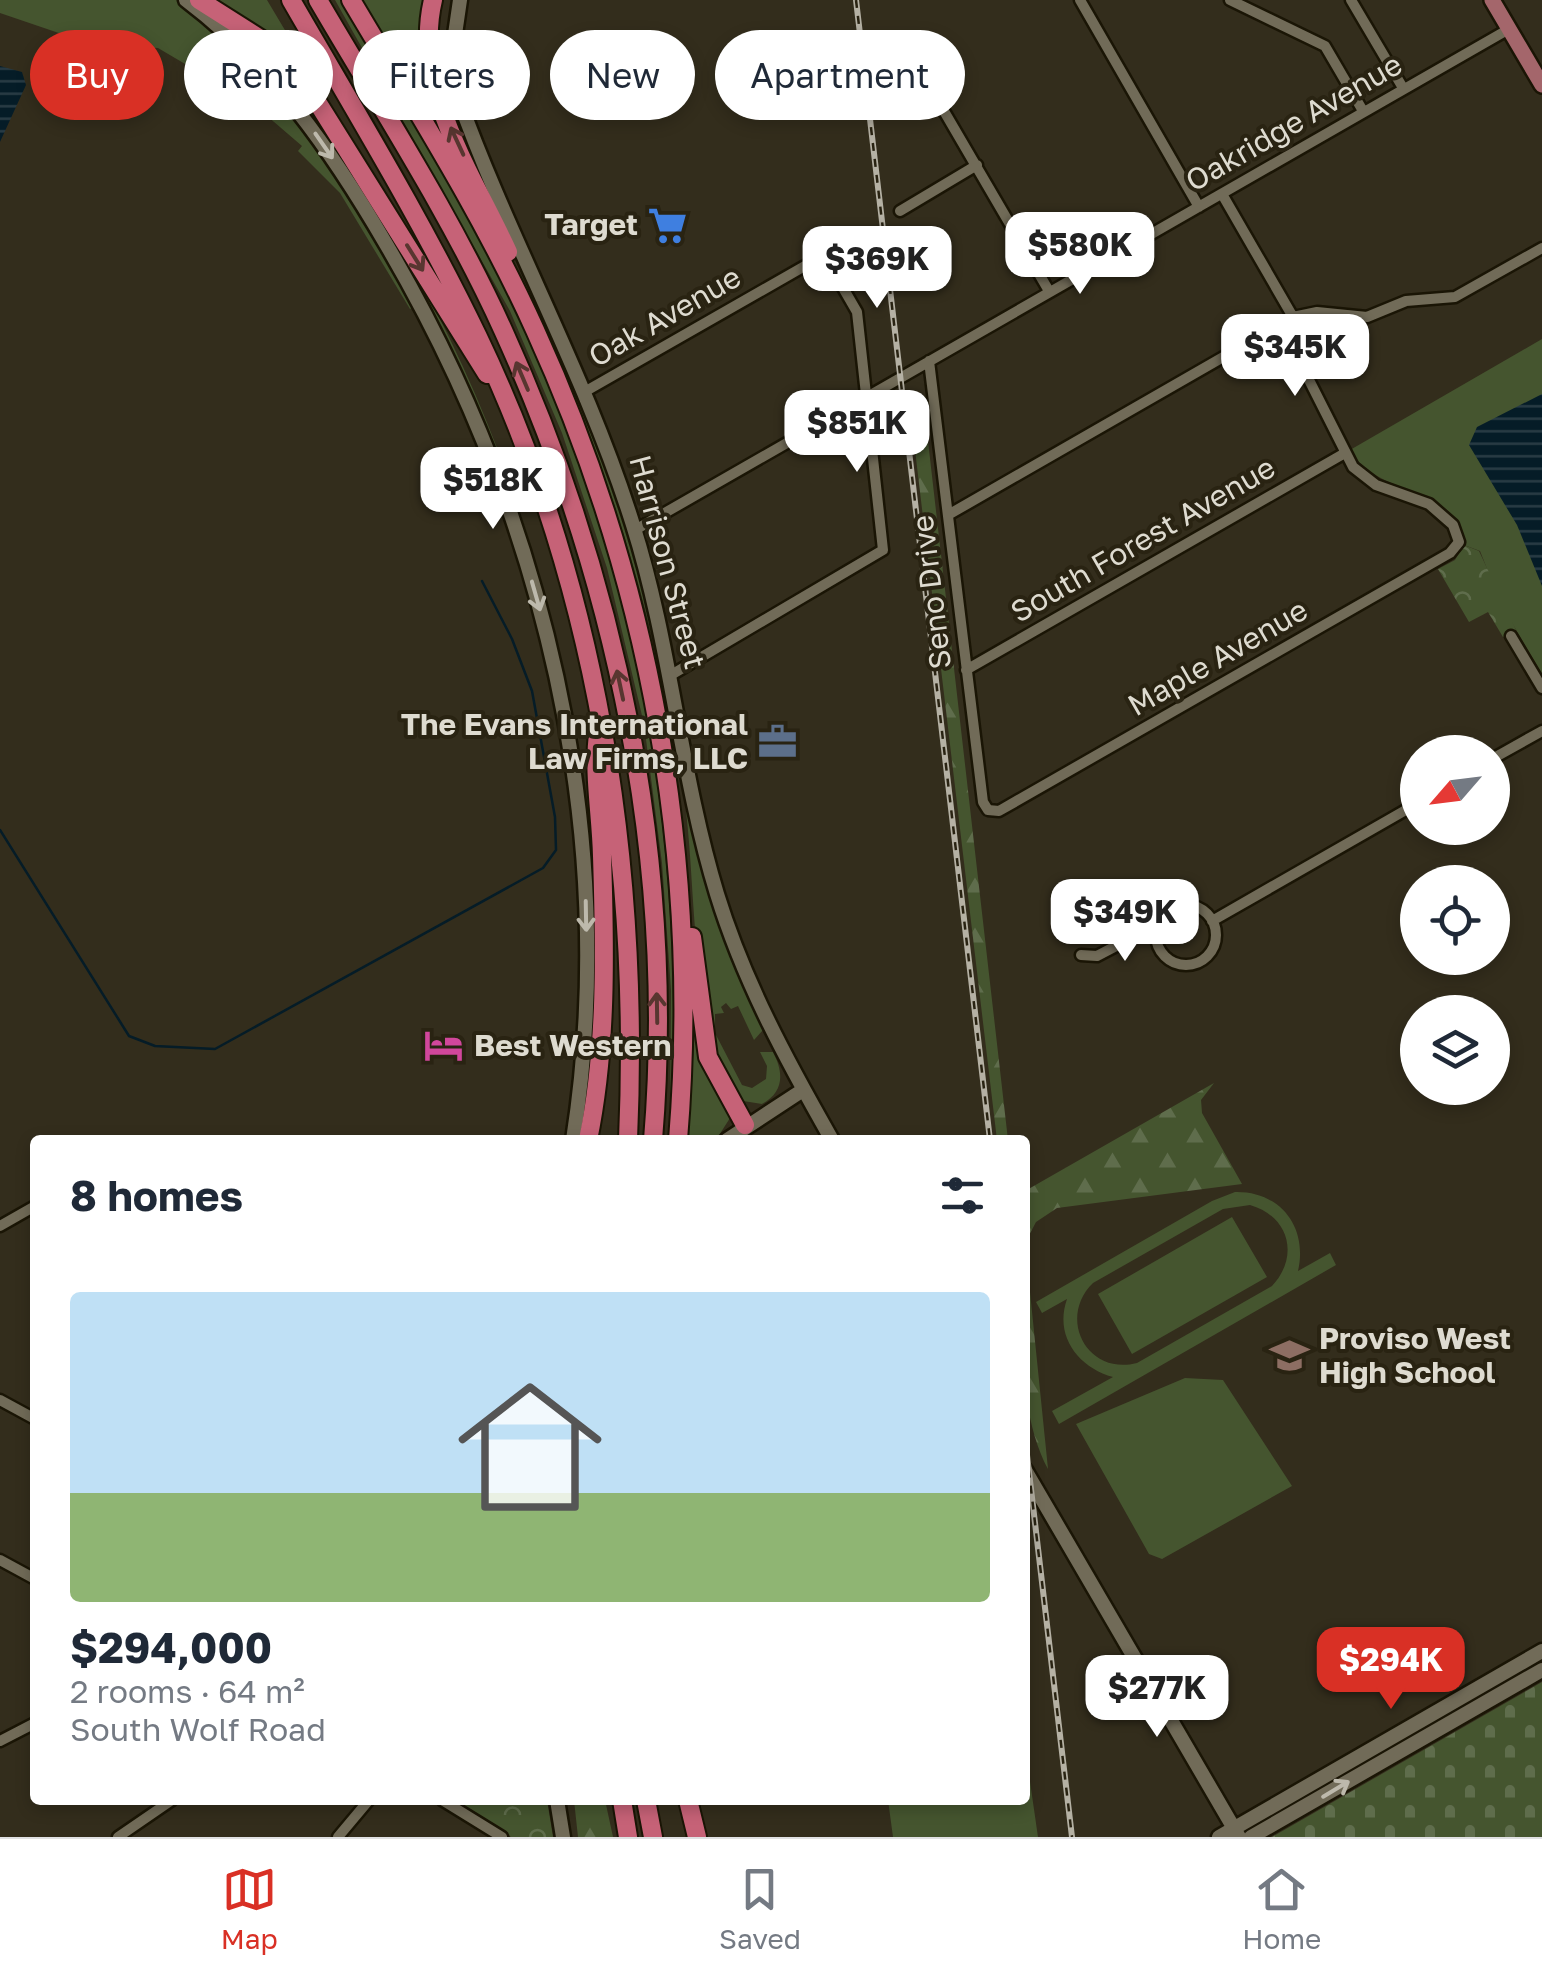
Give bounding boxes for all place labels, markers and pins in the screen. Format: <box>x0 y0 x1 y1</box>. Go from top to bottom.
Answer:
supermarket icon: Target <box>647 204 689 246</box>
place label: Target <box>544 206 638 242</box>
pin: $580K <box>1010 212 1150 297</box>
pin: $369K <box>807 226 947 311</box>
pin: $345K <box>1225 314 1365 399</box>
pin: $851K <box>787 390 927 475</box>
pin: $518K <box>423 447 563 532</box>
place label: The Evans International Law Firms, LLC <box>401 706 748 776</box>
office icon: The Evans International Law Firms, LLC <box>757 721 799 763</box>
pin: $349K <box>1055 879 1195 964</box>
hotel icon: Best Western <box>423 1025 465 1067</box>
place label: Best Western <box>474 1027 671 1063</box>
place label: Proviso West High School <box>1319 1320 1511 1390</box>
school or university icon: Proviso West High School <box>1268 1335 1310 1377</box>
pin: $294K <box>1321 1627 1461 1712</box>
pin: $277K <box>1087 1655 1227 1740</box>

